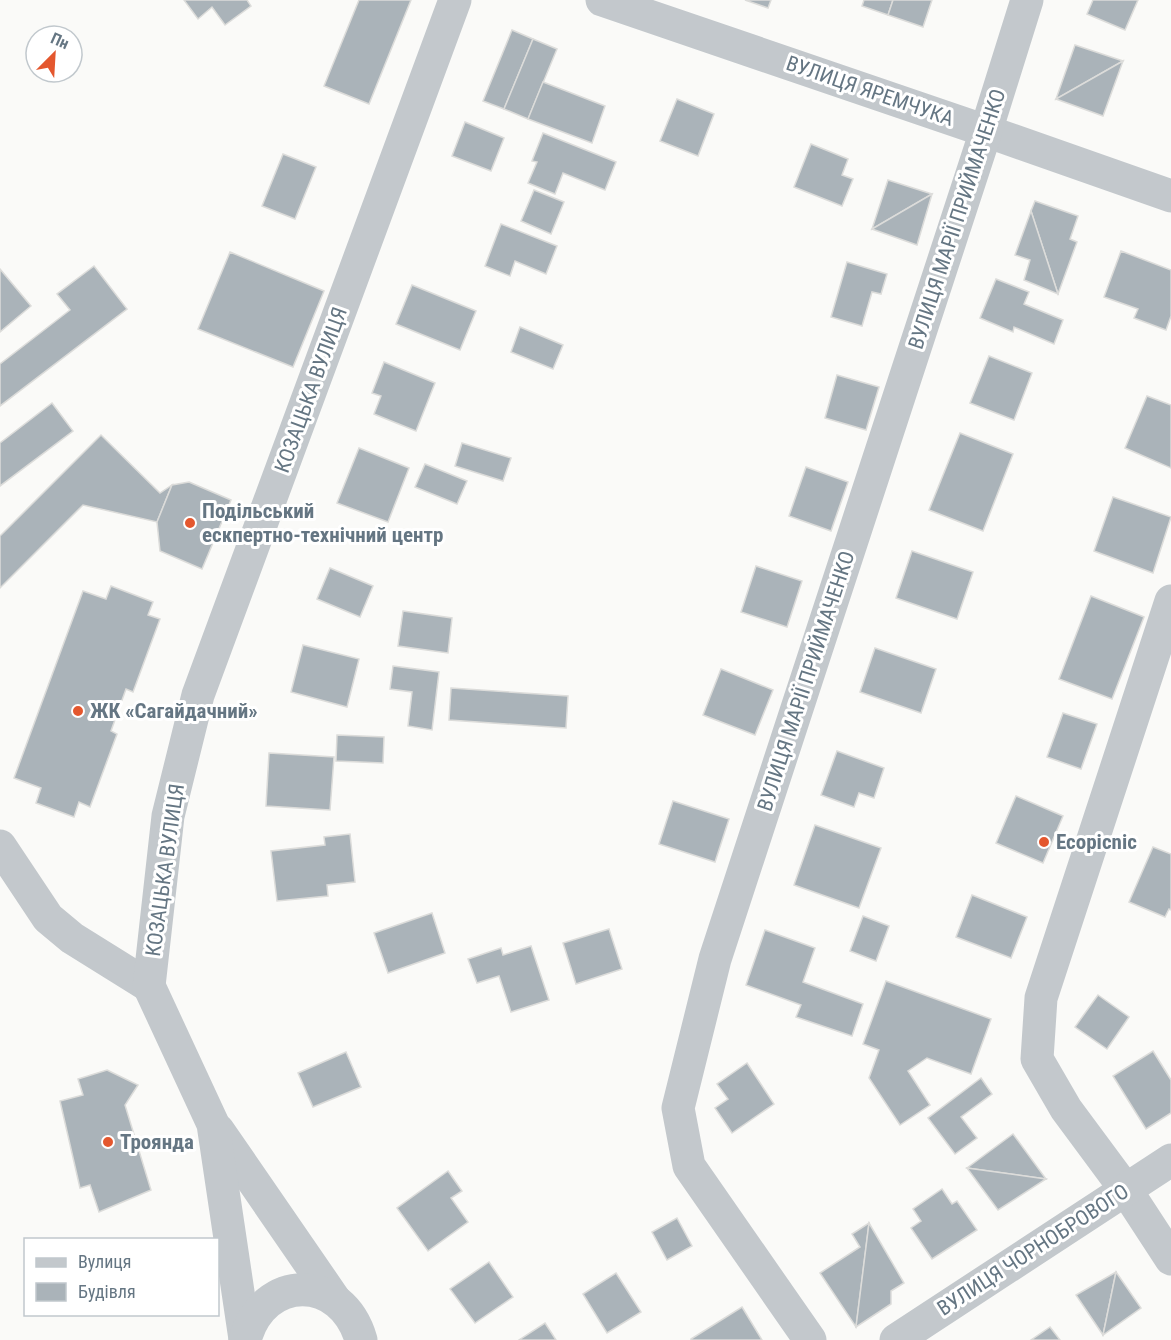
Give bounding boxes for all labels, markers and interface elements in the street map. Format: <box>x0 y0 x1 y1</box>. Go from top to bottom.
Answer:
north arrow <box>24 24 84 84</box>
text: Пн <box>48 28 72 53</box>
street label: ВУЛИЦЯ ЯРЕМЧУКА <box>783 51 957 131</box>
street label: ВУЛИЦЯ МАРІЇ ПРИЙМАЧЕНКО <box>904 86 1010 352</box>
street label: КОЗАЦЬКА ВУЛИЦЯ <box>270 304 352 476</box>
place label: Подільський ескпертно-технічний центр <box>202 499 443 547</box>
marker: Подільський ескпертно-технічний центр <box>183 516 197 530</box>
street label: ВУЛИЦЯ МАРІЇ ПРИЙМАЧЕНКО <box>753 548 859 814</box>
place label: ЖК «Сагайдачний» <box>90 699 258 723</box>
marker: ЖК «Сагайдачний» <box>71 704 85 718</box>
street label: КОЗАЦЬКА ВУЛИЦЯ <box>141 782 189 958</box>
place label: Ecopicnic <box>1056 830 1137 854</box>
marker: Ecopicnic <box>1037 835 1051 849</box>
place label: Троянда <box>120 1130 194 1154</box>
marker: Троянда <box>101 1135 115 1149</box>
street label: ВУЛИЦЯ ЧОРНОБРОВОГО <box>933 1179 1133 1321</box>
legend <box>24 1238 219 1316</box>
text: Вулиця <box>78 1251 132 1272</box>
text: Будівля <box>78 1281 136 1302</box>

